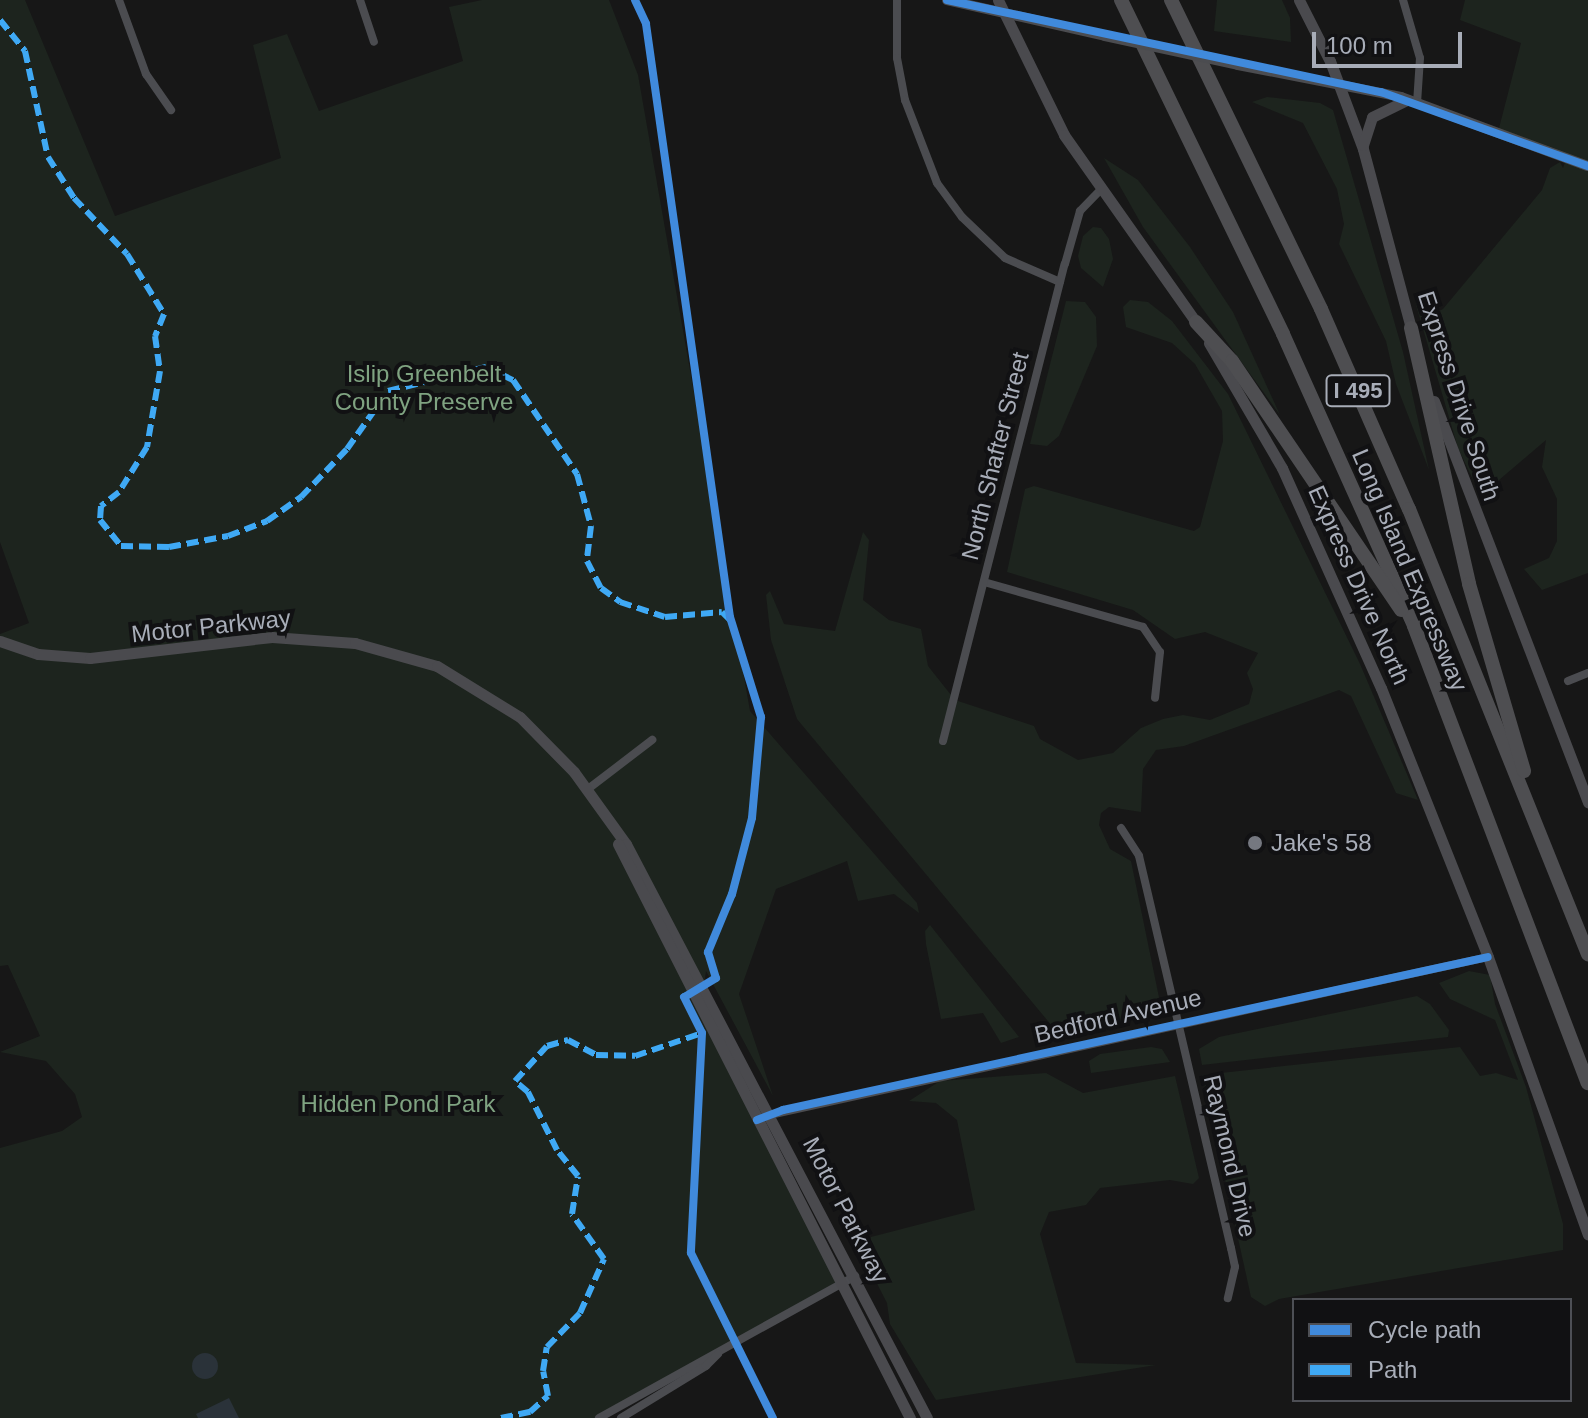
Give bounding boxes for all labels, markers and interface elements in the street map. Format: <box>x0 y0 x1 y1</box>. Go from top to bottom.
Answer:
scale bar <box>1316 16 1466 66</box>
text: 100 m <box>1326 32 1393 59</box>
street label: Express Drive South <box>1412 288 1506 504</box>
street label: North Shafter Street <box>955 349 1035 563</box>
park label: Islip Greenbelt County Preserve <box>335 360 513 416</box>
road number: I 495 <box>1324 373 1392 409</box>
street label: Long Island Expressway <box>1346 445 1474 695</box>
street label: Express Drive North <box>1302 481 1416 689</box>
street label: Motor Parkway <box>130 603 292 649</box>
place label: Jake's 58 <box>1271 829 1372 857</box>
marker: Jake's 58 <box>1246 834 1264 852</box>
street label: Bedford Avenue <box>1031 983 1205 1049</box>
street label: Raymond Drive <box>1197 1072 1263 1240</box>
park label: Hidden Pond Park <box>301 1090 495 1118</box>
street label: Motor Parkway <box>797 1132 895 1288</box>
legend <box>1292 1298 1572 1402</box>
text: Cycle path <box>1368 1316 1481 1343</box>
text: Path <box>1368 1356 1417 1383</box>

